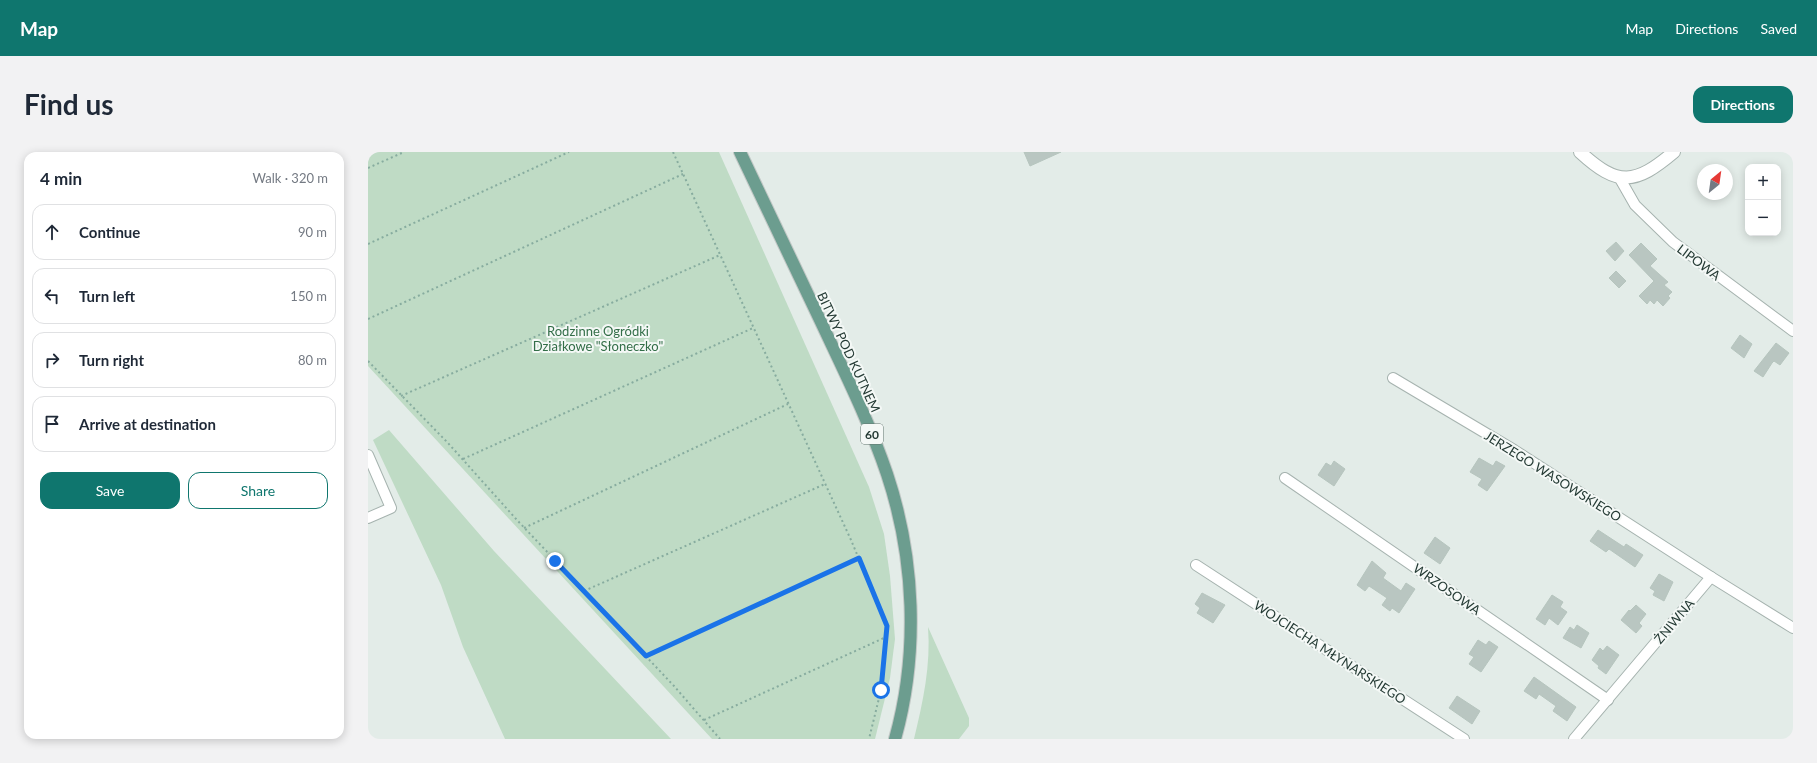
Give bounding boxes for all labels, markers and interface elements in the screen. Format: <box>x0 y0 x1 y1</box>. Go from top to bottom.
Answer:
text: Map <box>20 17 58 40</box>
text: Map <box>1626 20 1653 37</box>
text: Directions <box>1675 20 1738 37</box>
text: Saved <box>1760 20 1797 37</box>
button: Directions <box>1693 86 1793 123</box>
text: Find us <box>24 87 114 121</box>
north arrow <box>1697 164 1733 200</box>
map controls <box>1745 164 1781 236</box>
button: + <box>1745 164 1781 200</box>
text: 4 min <box>40 168 82 189</box>
text: Walk · 320 m <box>252 170 328 186</box>
button: − <box>1745 200 1781 236</box>
icon: ahead <box>41 221 63 243</box>
text: Continue <box>79 223 140 241</box>
text: 90 m <box>298 224 327 240</box>
street label: LIPOWA <box>1674 241 1724 284</box>
icon: left <box>41 285 63 307</box>
text: Turn left <box>79 287 135 305</box>
text: 150 m <box>290 288 327 304</box>
street label: BITWY POD KUTNEM <box>814 289 884 415</box>
park label: Rodzinne Ogródki Działkowe "Słoneczko" <box>533 323 663 354</box>
icon: right <box>41 349 63 371</box>
text: Turn right <box>79 351 144 369</box>
text: 80 m <box>298 352 327 368</box>
icon: arrive <box>41 413 63 435</box>
text: Arrive at destination <box>79 415 216 433</box>
road number: 60 <box>861 424 883 444</box>
street label: JERZEGO WASOWSKIEGO <box>1482 427 1624 525</box>
button: Save <box>40 472 180 509</box>
button: Share <box>188 472 328 509</box>
route end <box>546 552 564 570</box>
street label: WRZOSOWA <box>1410 560 1484 618</box>
street label: ŻNIWNA <box>1651 595 1697 647</box>
street label: WOJCIECHA MŁYNARSKIEGO <box>1251 597 1409 707</box>
route start <box>872 681 890 699</box>

